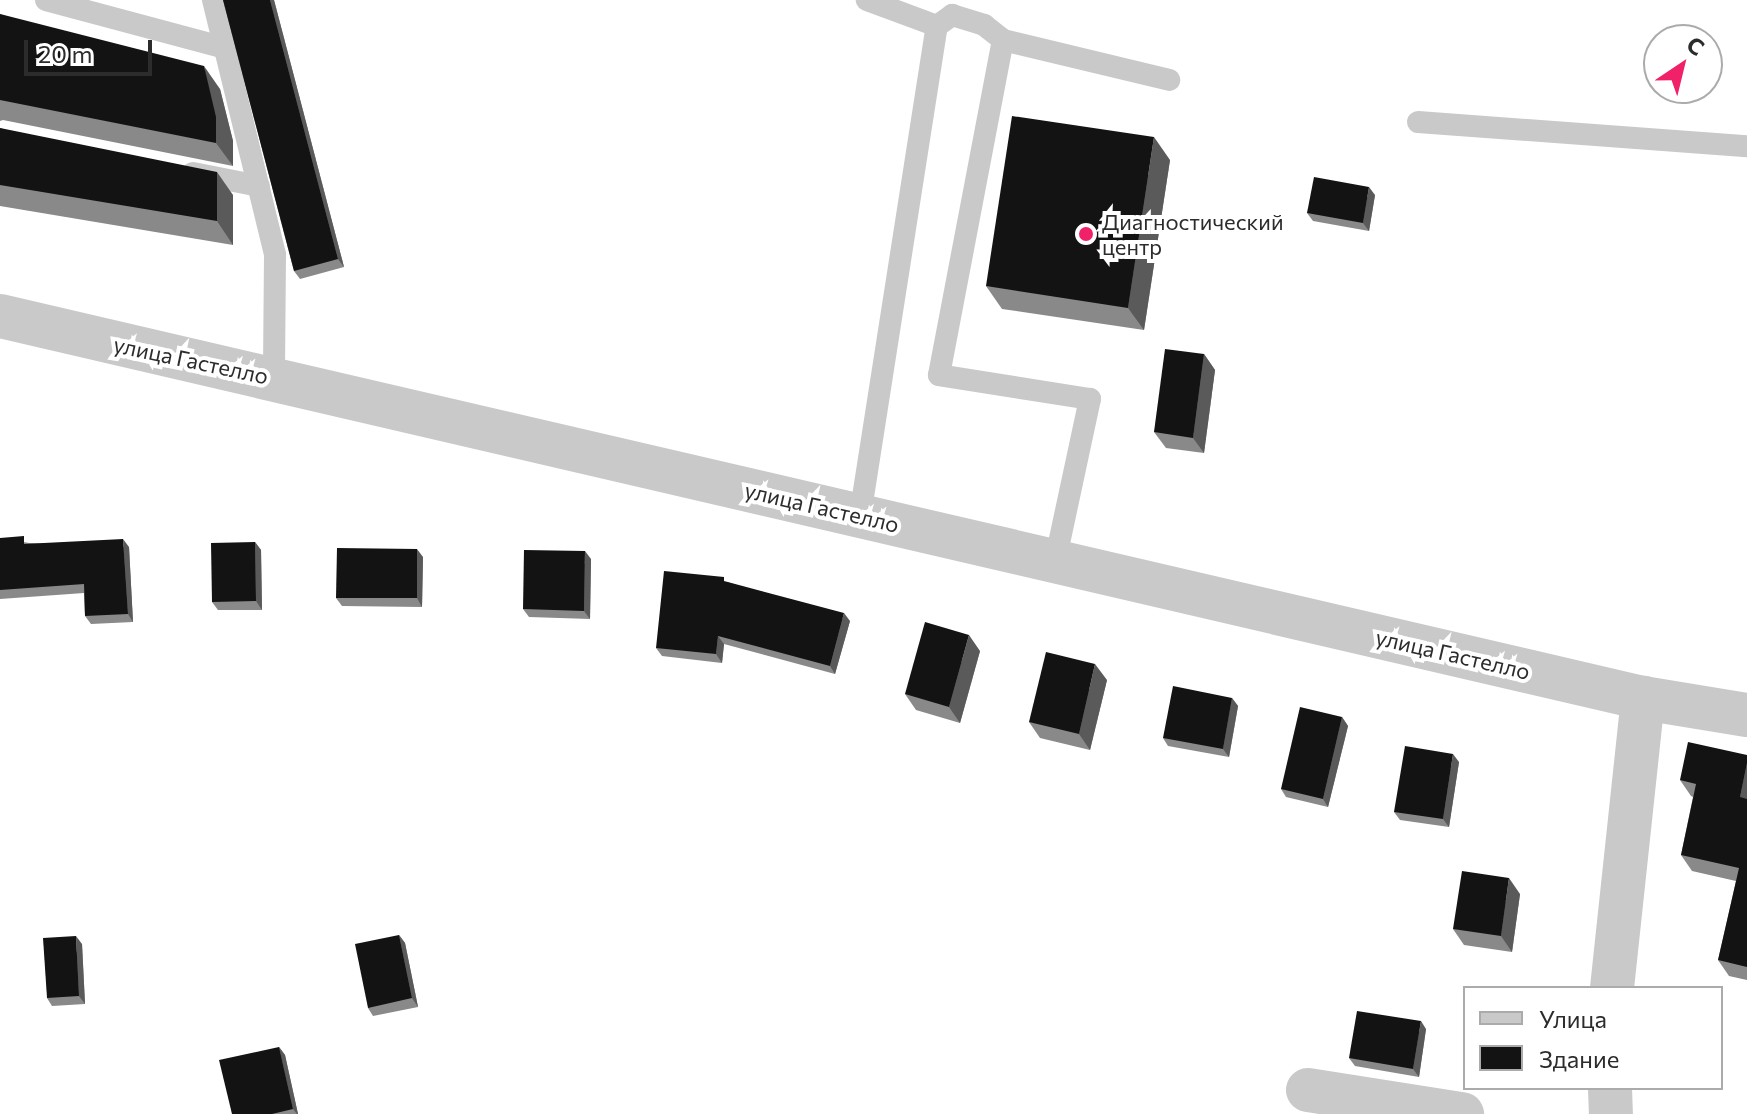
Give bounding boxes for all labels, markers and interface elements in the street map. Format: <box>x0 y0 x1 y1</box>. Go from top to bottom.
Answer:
scale bar <box>28 24 156 74</box>
north arrow <box>1643 24 1723 104</box>
text: С <box>1682 30 1710 61</box>
text: 20 m <box>38 39 92 68</box>
place label: Диагностический центр <box>1102 208 1284 260</box>
marker: Диагностический центр <box>1077 225 1095 243</box>
street label: улица Гастелло <box>111 331 271 389</box>
street label: улица Гастелло <box>742 476 902 538</box>
street label: улица Гастелло <box>1373 623 1533 685</box>
legend <box>1463 986 1723 1090</box>
text: Улица <box>1539 1004 1607 1033</box>
text: Здание <box>1539 1044 1619 1073</box>

